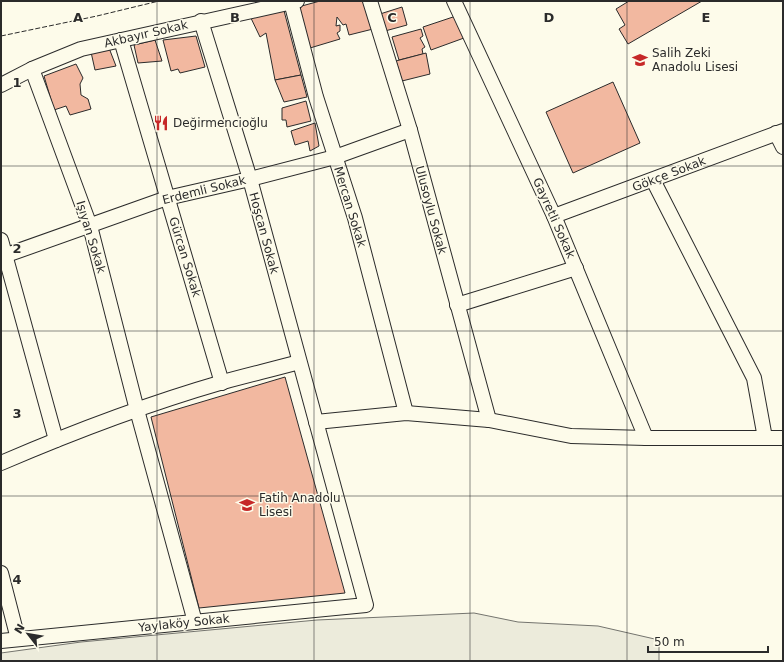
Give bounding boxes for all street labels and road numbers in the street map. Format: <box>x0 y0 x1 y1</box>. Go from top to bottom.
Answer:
street label: Akbayır Sokak <box>103 18 189 50</box>
street label: Gökçe Sokak <box>630 154 708 194</box>
street label: Ulusoylu Sokak <box>412 164 450 256</box>
street label: Mercan Sokak <box>331 165 369 249</box>
street label: Erdemli Sokak <box>161 173 247 207</box>
street label: Gayretli Sokak <box>530 175 578 261</box>
street label: Hoşcan Sokak <box>246 191 282 275</box>
street label: Işıyan Sokak <box>73 199 109 275</box>
street label: Gürcan Sokak <box>166 215 204 299</box>
street label: Yaylaköy Sokak <box>137 611 230 635</box>

